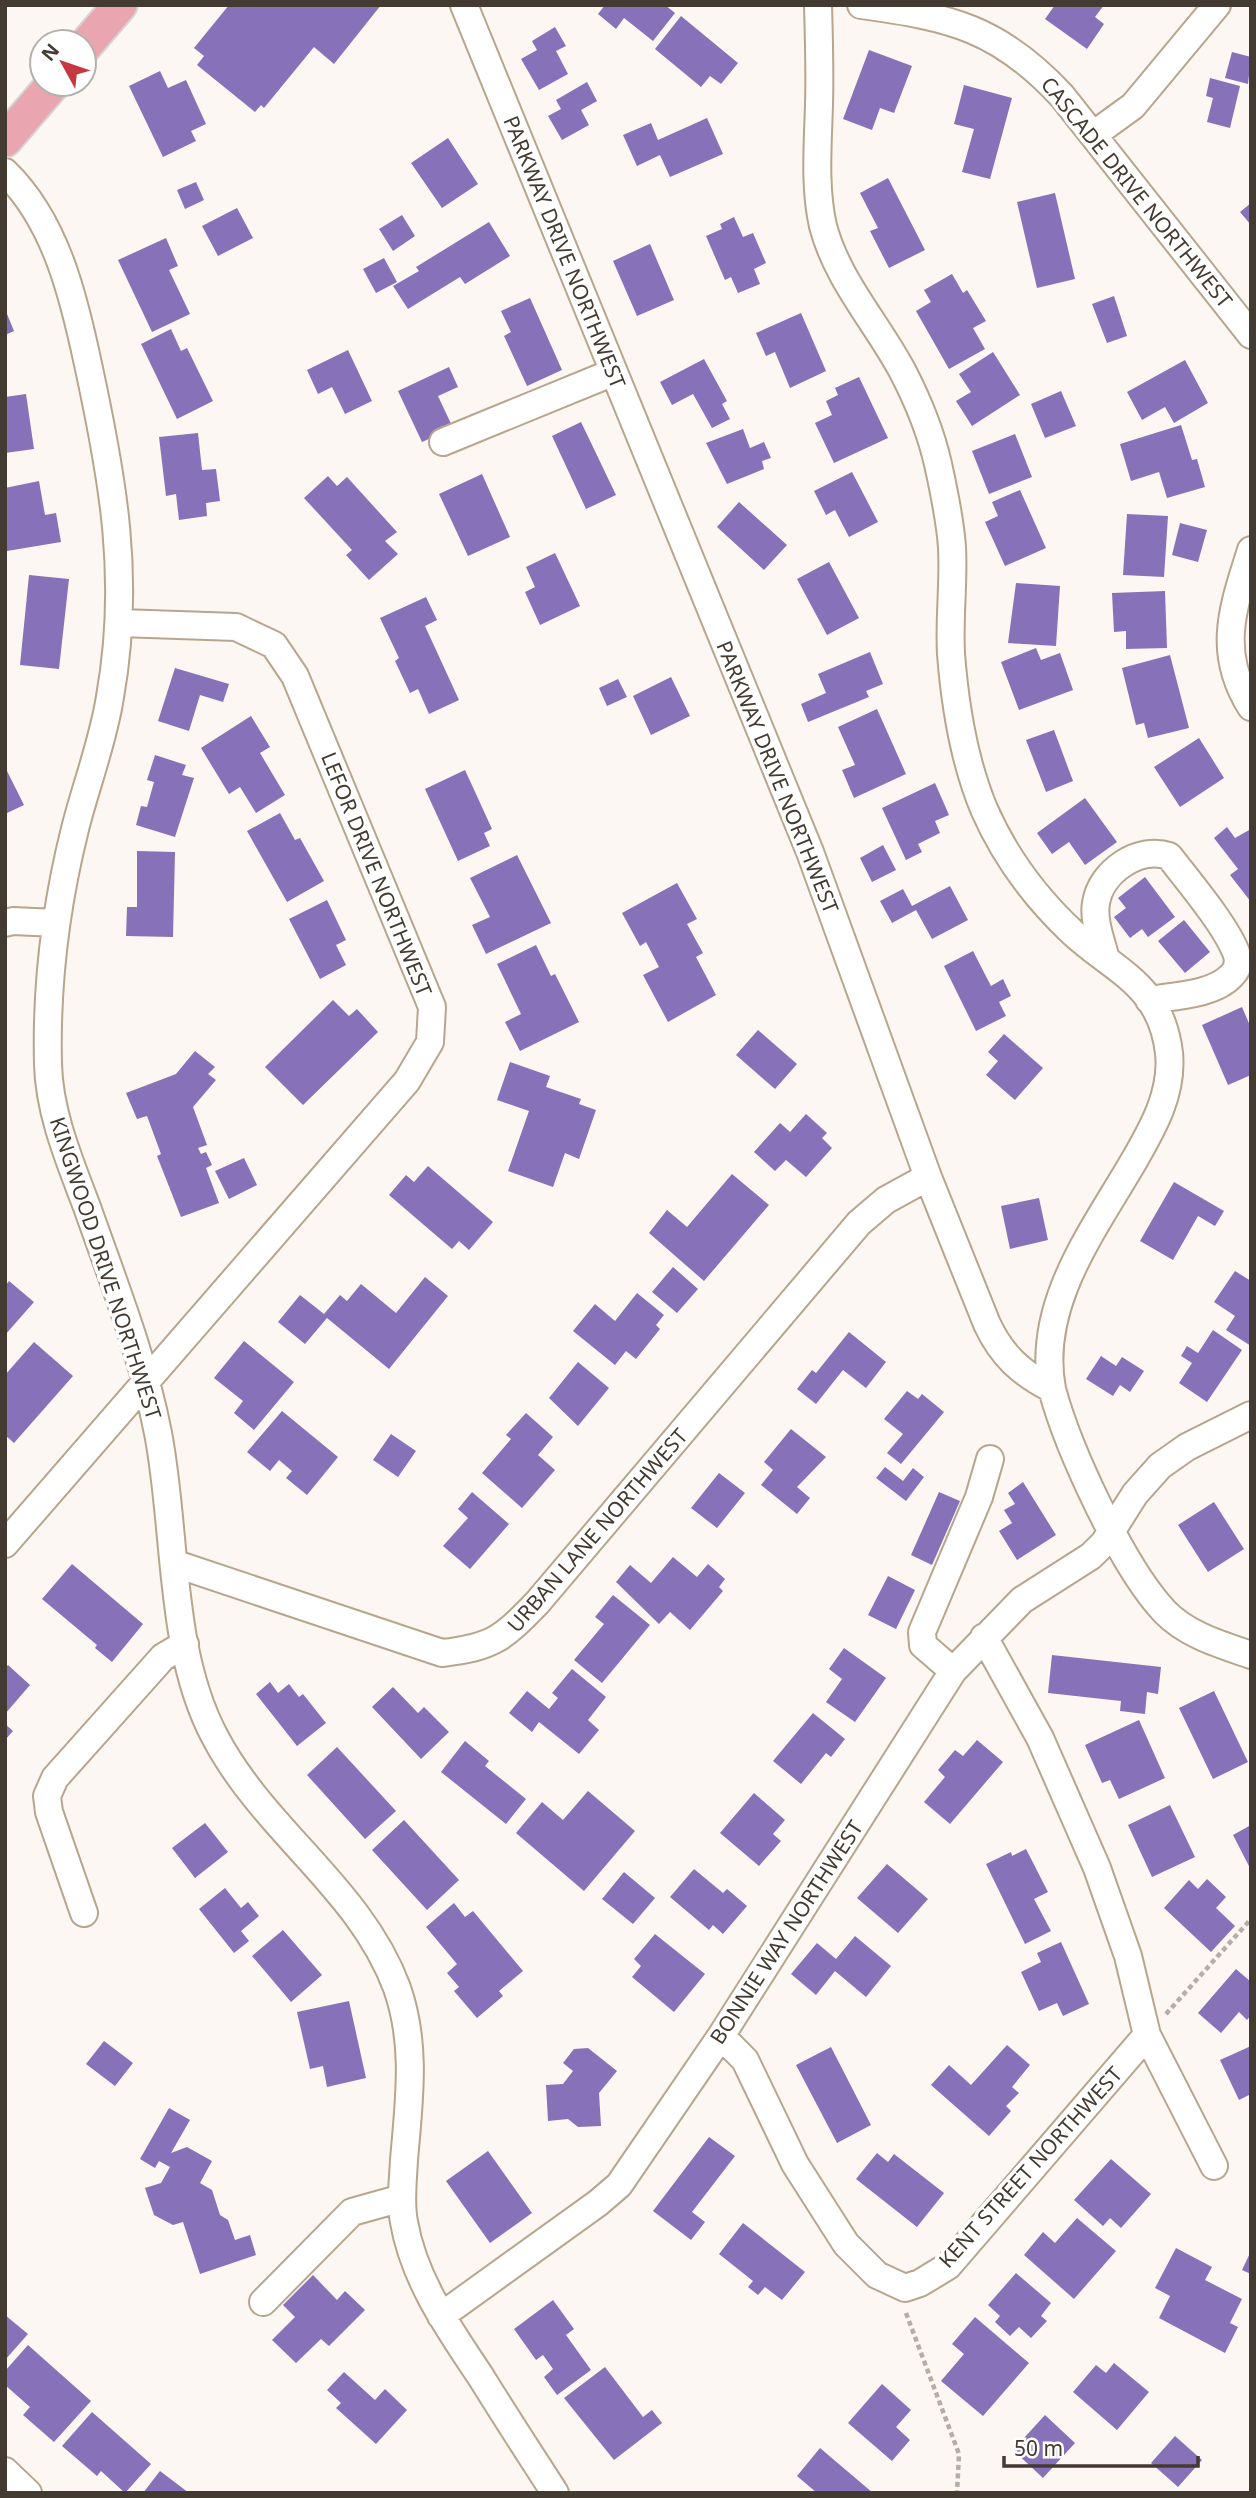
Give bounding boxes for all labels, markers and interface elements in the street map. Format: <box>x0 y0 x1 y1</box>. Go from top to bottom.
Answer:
north arrow <box>28 28 98 98</box>
text: N <box>35 38 65 66</box>
street label: CASCADE DRIVE NORTHWEST <box>1035 71 1239 314</box>
street label: PARKWAY DRIVE NORTHWEST <box>497 112 633 393</box>
street label: PARKWAY DRIVE NORTHWEST <box>710 637 846 918</box>
street label: LEFOR DRIVE NORTHWEST <box>315 748 439 1000</box>
street label: KINGWOOD DRIVE NORTHWEST <box>44 1113 168 1423</box>
street label: URBAN LANE NORTHWEST <box>501 1422 694 1638</box>
street label: BONNIE WAY NORTHWEST <box>703 1814 869 2049</box>
street label: KENT STREET NORTHWEST <box>932 2060 1128 2274</box>
scale bar <box>1004 2424 1198 2468</box>
text: 50 m <box>1014 2434 1063 2462</box>

